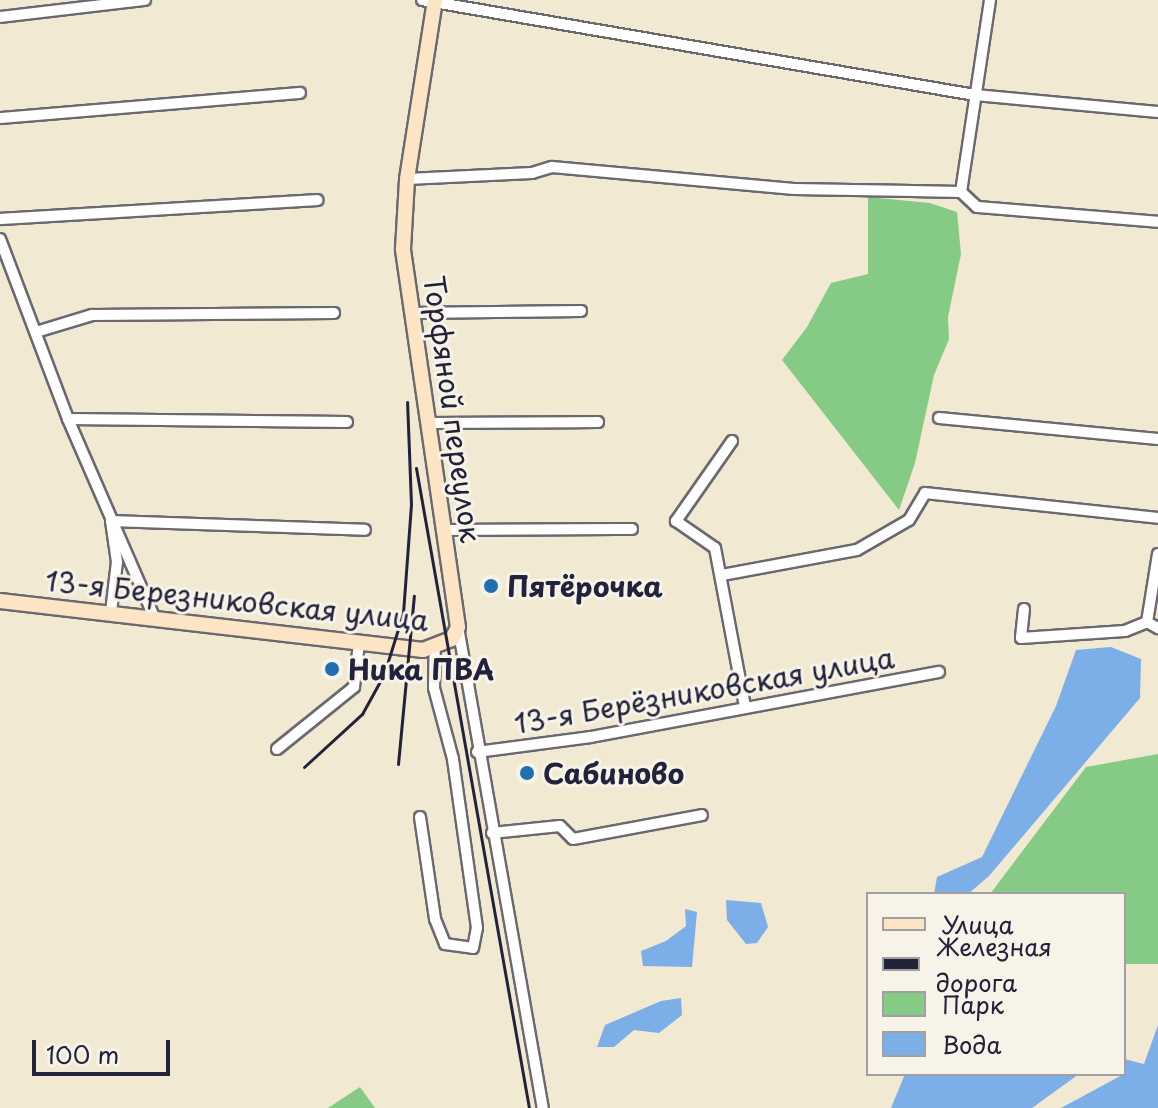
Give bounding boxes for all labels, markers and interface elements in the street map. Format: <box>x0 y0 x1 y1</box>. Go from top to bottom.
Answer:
street label: Торфяной переулок <box>418 273 488 545</box>
street label: 13-я Березниковская улица <box>43 563 431 637</box>
place label: Пятёрочка <box>507 569 663 603</box>
marker: Пятёрочка <box>482 577 500 595</box>
street label: 13-я Берёзниковская улица <box>510 640 898 740</box>
place label: Ника ПВА <box>348 652 496 686</box>
marker: Ника ПВА <box>323 660 341 678</box>
place label: Сабиново <box>543 756 684 790</box>
marker: Сабиново <box>518 764 536 782</box>
legend <box>866 892 1126 1076</box>
text: Улица <box>942 906 1014 942</box>
text: Железная дорога <box>936 928 1052 1000</box>
text: Парк <box>942 986 1004 1022</box>
scale bar <box>36 1024 174 1074</box>
text: Вода <box>942 1026 1001 1062</box>
text: 100 m <box>46 1036 119 1072</box>

